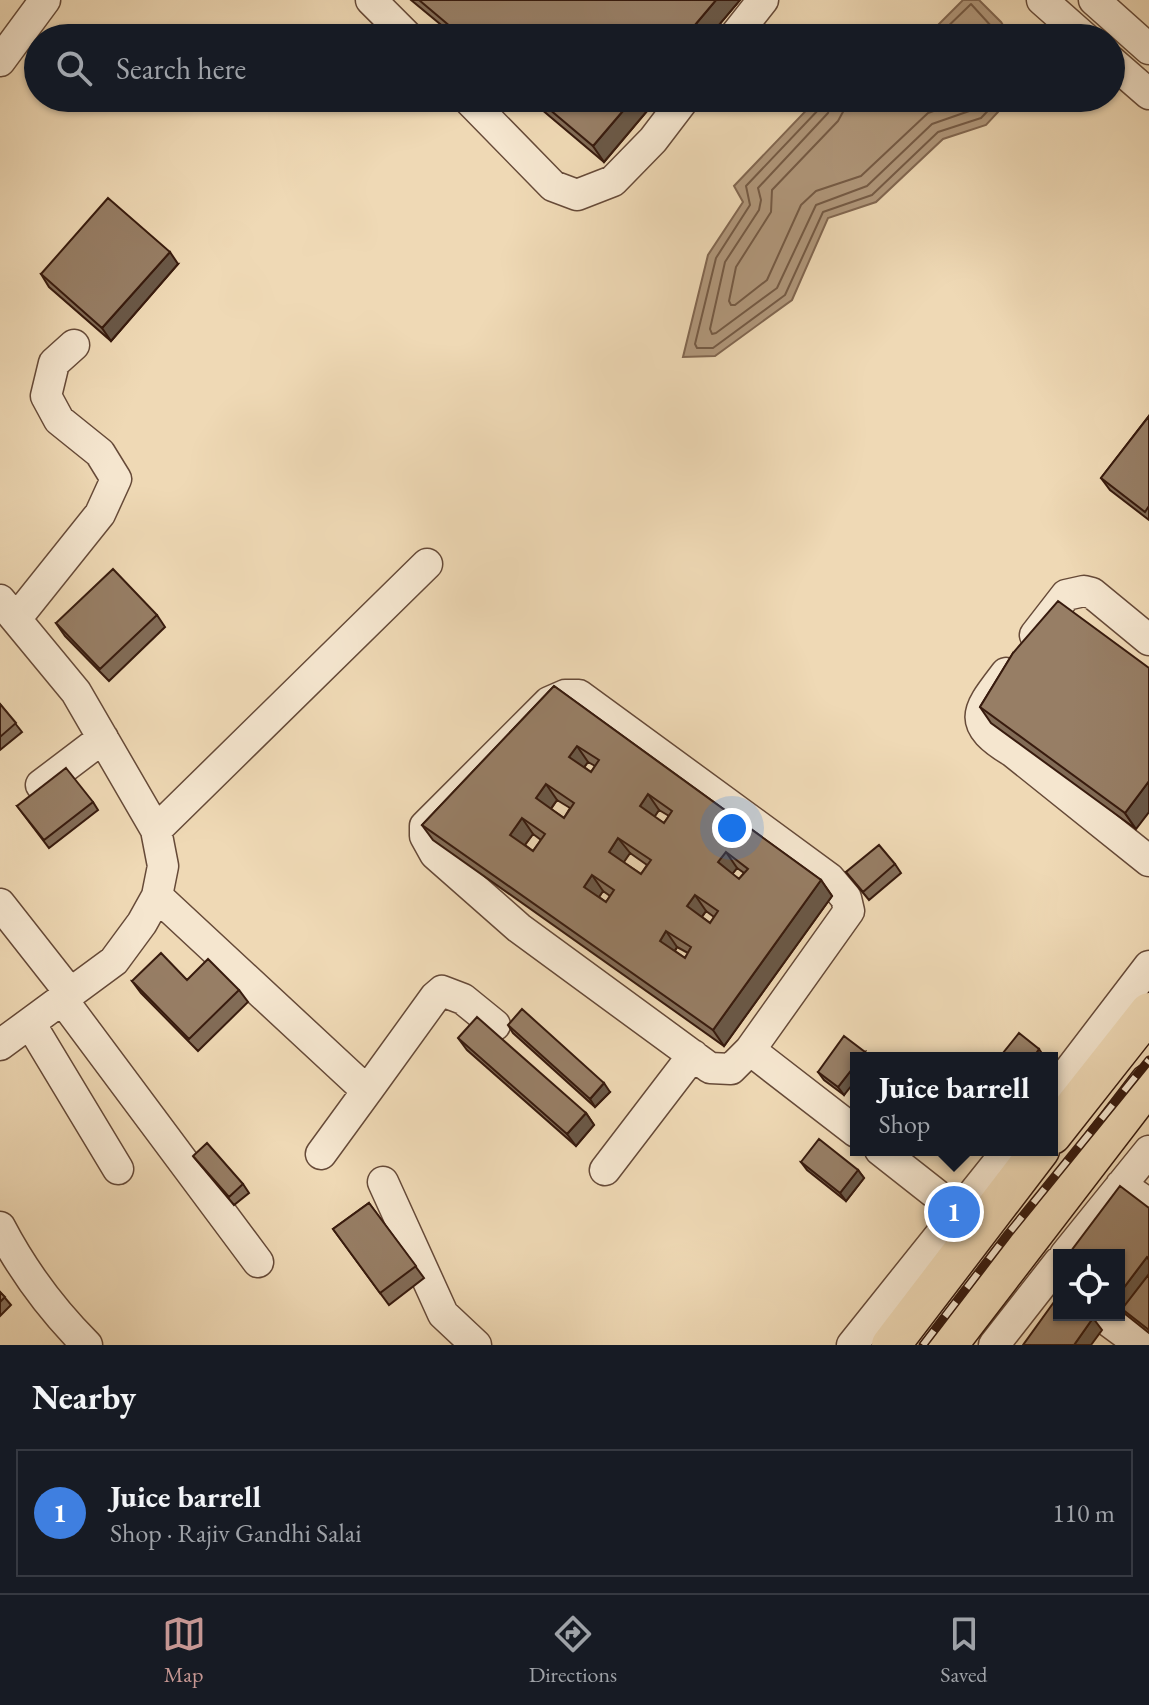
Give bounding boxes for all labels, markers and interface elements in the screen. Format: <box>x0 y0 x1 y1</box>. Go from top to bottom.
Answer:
search box <box>24 24 1125 112</box>
icon: search <box>52 46 96 90</box>
text: Search here <box>116 49 246 88</box>
your location <box>712 808 752 848</box>
popup <box>850 1052 1058 1156</box>
text: Juice barrell <box>879 1068 1029 1107</box>
text: Shop <box>879 1107 930 1141</box>
pin: 1 <box>928 1182 980 1242</box>
map controls <box>1053 1249 1125 1321</box>
button: locate <box>1053 1249 1125 1321</box>
text: Nearby <box>32 1375 136 1419</box>
text: Juice barrell <box>110 1477 261 1516</box>
text: 1 <box>53 1496 67 1530</box>
text: 110 m <box>1052 1496 1115 1530</box>
text: Shop · Rajiv Gandhi Salai <box>110 1516 362 1550</box>
tab: Map <box>162 1612 206 1689</box>
tab: Directions <box>529 1612 617 1689</box>
tab: Saved <box>940 1612 987 1689</box>

